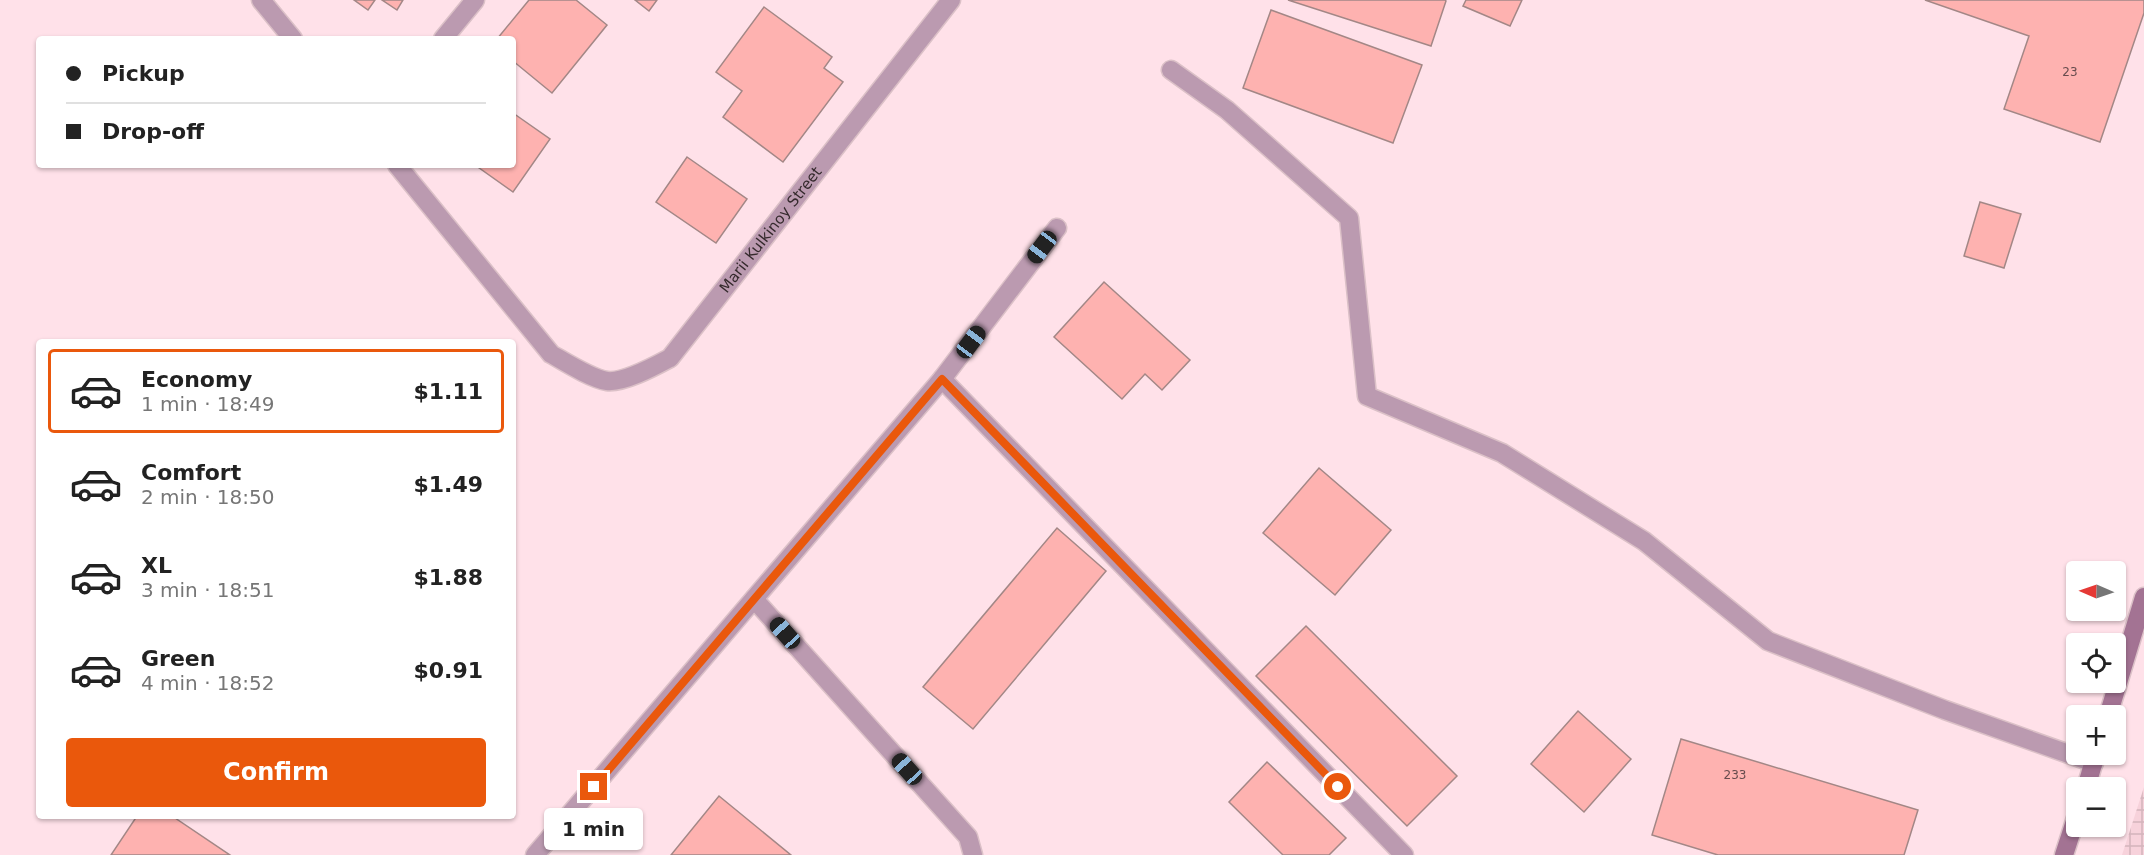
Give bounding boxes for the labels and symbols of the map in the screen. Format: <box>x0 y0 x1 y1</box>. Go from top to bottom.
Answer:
house number: 23 <box>2062 65 2078 79</box>
street label: Marii Kulkinoy Street <box>716 163 826 296</box>
car <box>1024 227 1060 267</box>
car <box>953 322 989 362</box>
north arrow <box>2066 561 2126 621</box>
car <box>766 614 804 652</box>
car <box>888 750 926 788</box>
house number: 233 <box>1724 768 1746 782</box>
route end <box>580 773 607 800</box>
route start <box>1324 773 1351 800</box>
callout: 1 min <box>544 808 644 850</box>

